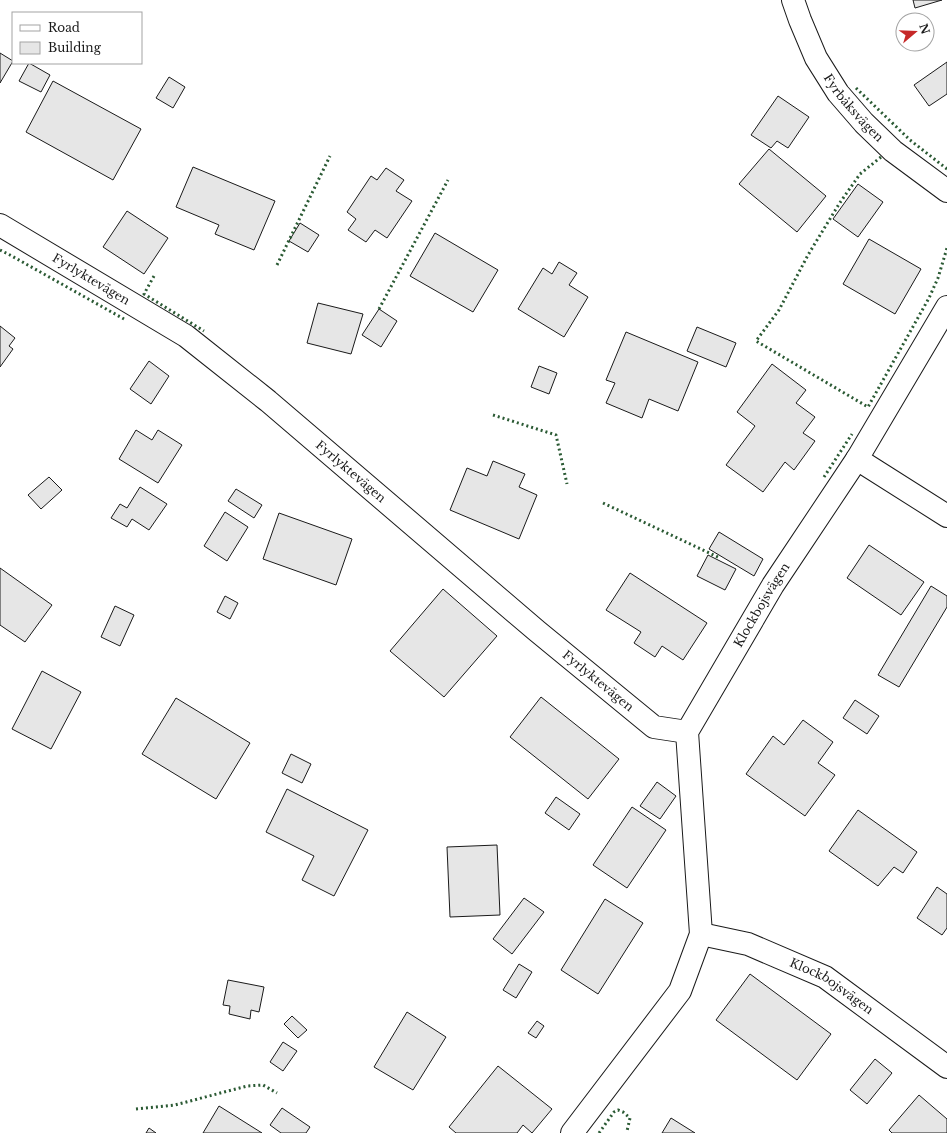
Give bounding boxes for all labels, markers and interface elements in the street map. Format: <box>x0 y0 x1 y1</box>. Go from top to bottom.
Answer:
legend <box>12 12 142 64</box>
north arrow <box>895 12 935 52</box>
text: Road <box>48 20 80 35</box>
text: N <box>916 22 933 37</box>
text: Building <box>48 40 102 55</box>
street label: Fyrbåksvägen <box>821 71 887 145</box>
street label: Fyrlyktevägen <box>50 250 133 308</box>
street label: Fyrlyktevägen <box>313 437 389 506</box>
street label: Klockbojsvägen <box>730 560 793 650</box>
street label: Fyrlyktevägen <box>560 647 637 714</box>
street label: Klockbojsvägen <box>788 955 877 1017</box>

